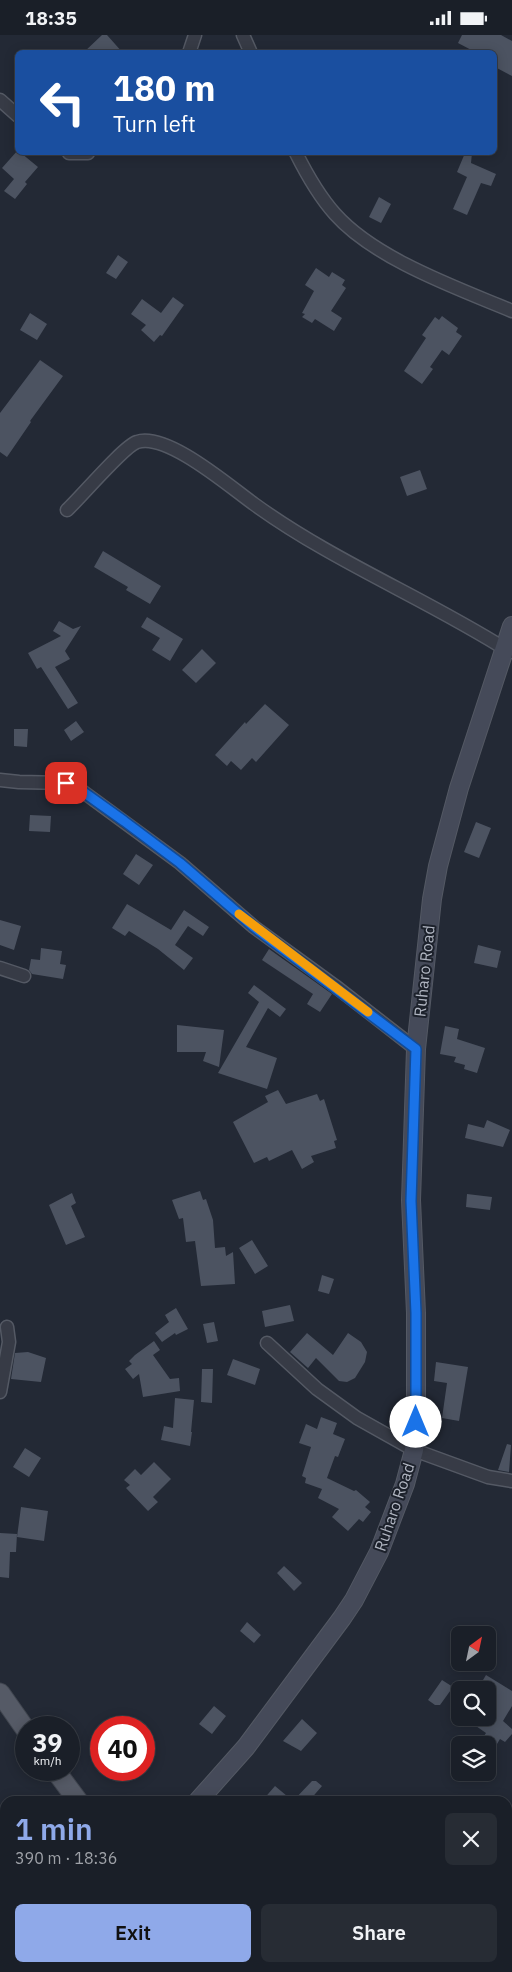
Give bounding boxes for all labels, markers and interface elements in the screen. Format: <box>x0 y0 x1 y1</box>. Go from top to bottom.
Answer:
text: 18:35 <box>25 6 77 30</box>
text: 180 m <box>113 65 216 111</box>
icon: left <box>30 70 95 135</box>
text: Turn left <box>113 109 196 138</box>
pin <box>45 762 87 804</box>
icon: arrive <box>52 769 80 797</box>
street label: Ruharo Road <box>409 924 439 1018</box>
position arrow <box>389 1395 441 1447</box>
street label: Ruharo Road <box>370 1460 418 1554</box>
north arrow <box>451 1626 496 1671</box>
map controls <box>451 1626 496 1781</box>
button: search <box>451 1681 496 1726</box>
speed limit sign: 40 <box>90 1716 155 1781</box>
text: 39 <box>32 1726 63 1759</box>
button: layers <box>451 1736 496 1781</box>
text: km/h <box>33 1753 62 1768</box>
text: 1 min <box>15 1809 93 1848</box>
button: close <box>445 1813 497 1865</box>
text: 390 m · 18:36 <box>15 1848 117 1868</box>
button: Exit <box>15 1904 251 1962</box>
button: Share <box>261 1904 497 1962</box>

